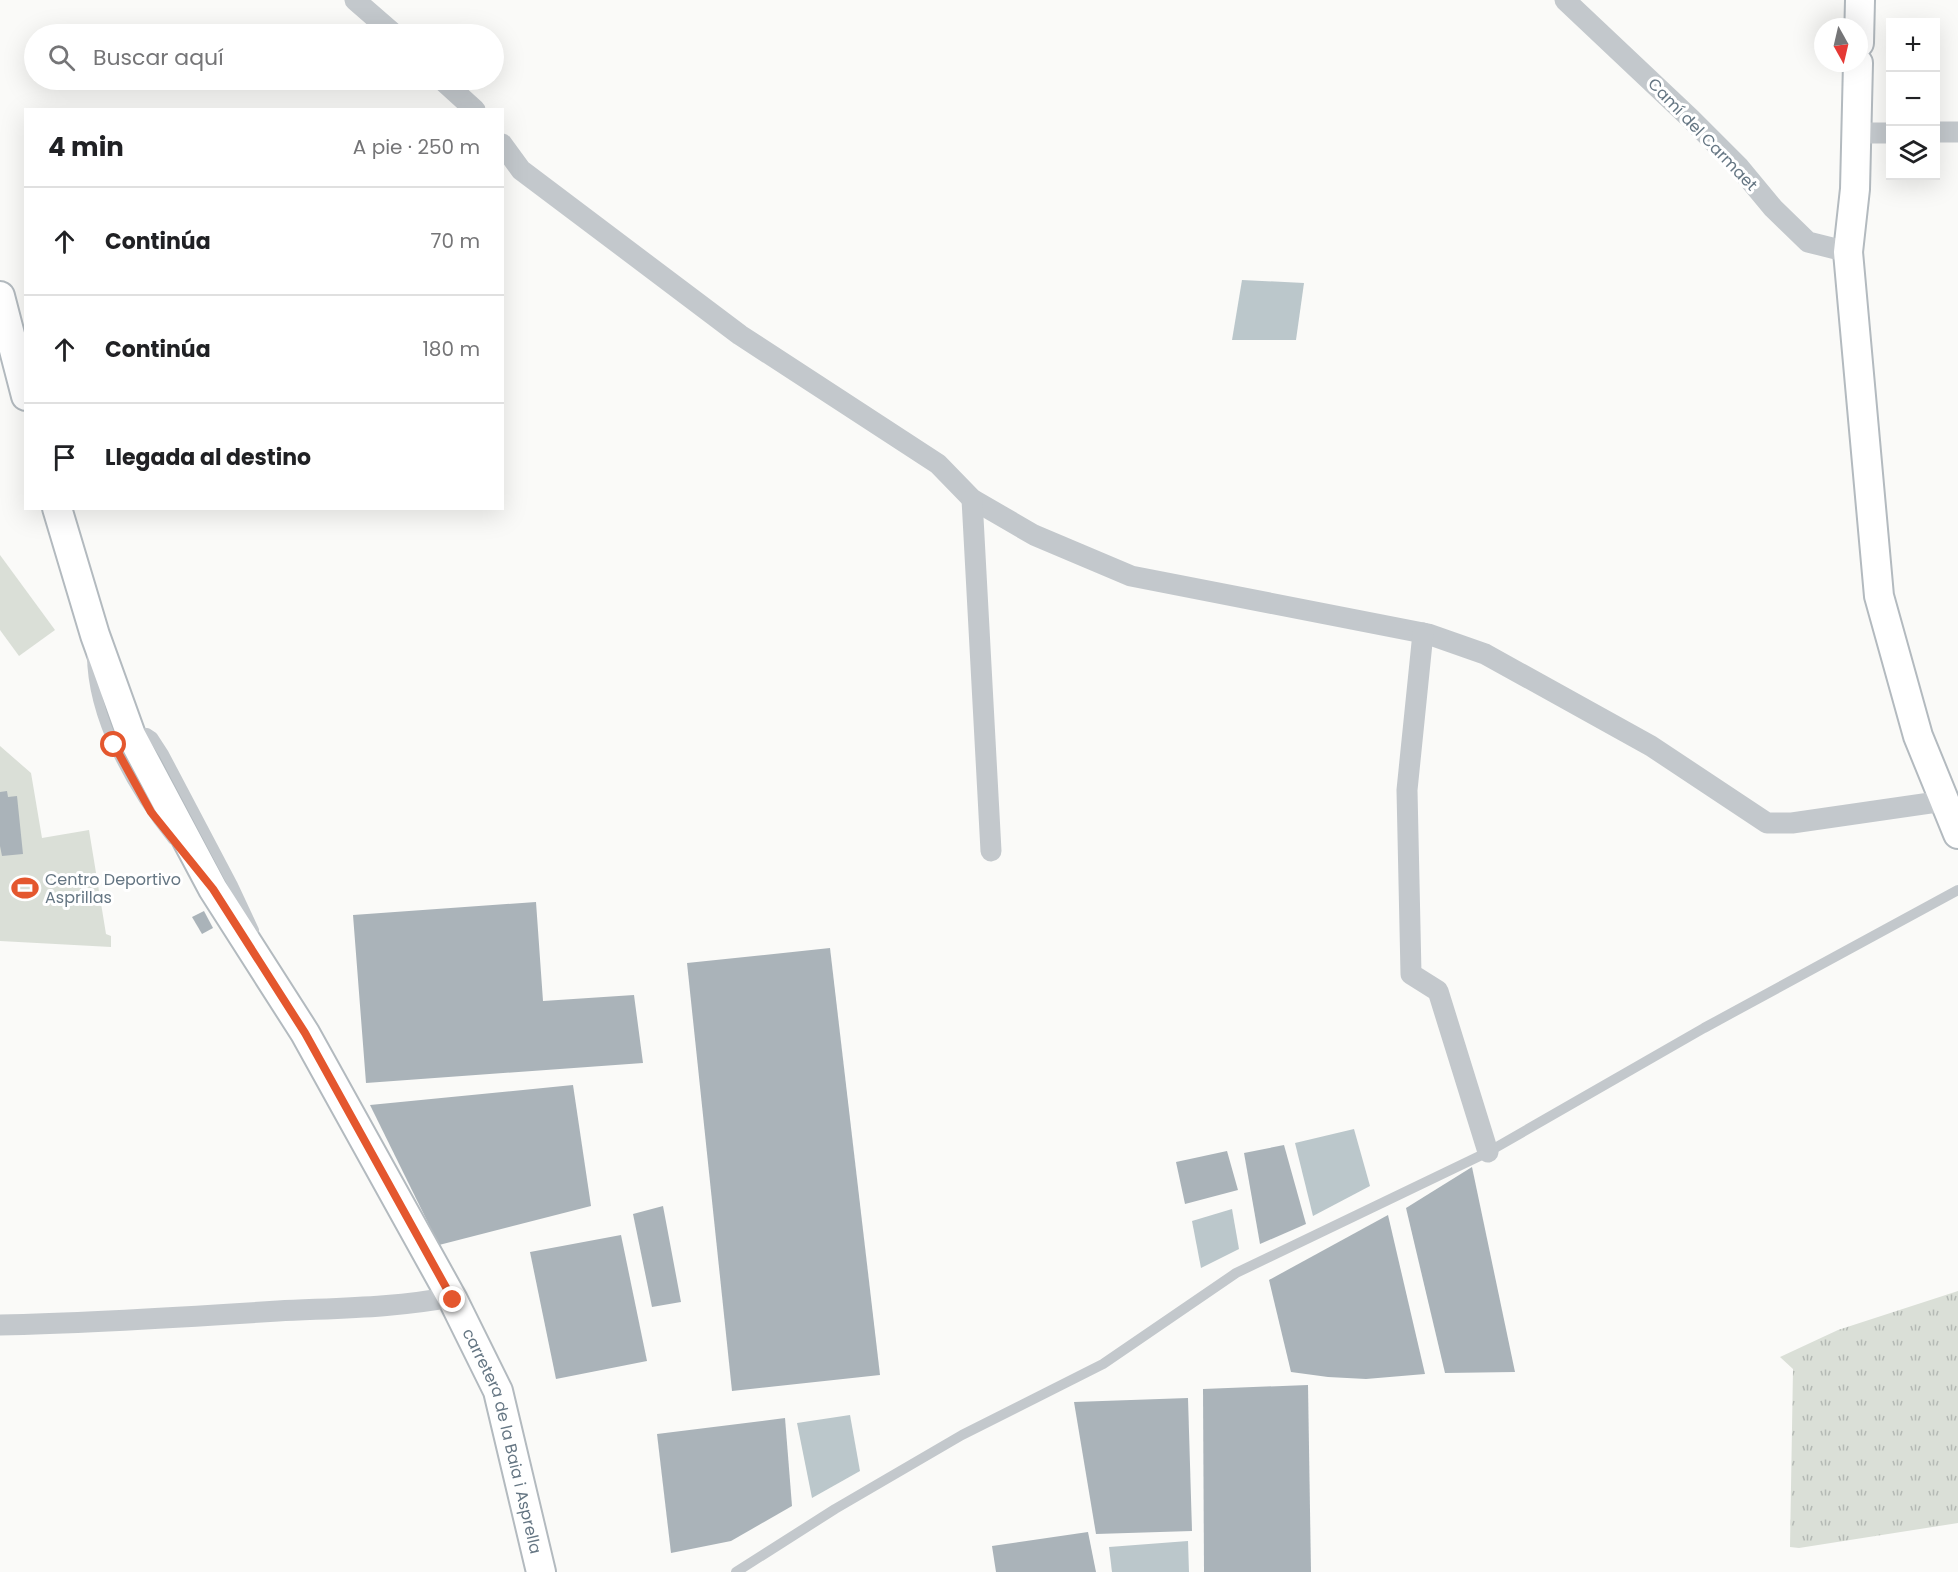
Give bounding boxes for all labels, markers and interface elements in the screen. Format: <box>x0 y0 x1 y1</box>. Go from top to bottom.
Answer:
north arrow <box>1814 18 1868 72</box>
map controls <box>1886 18 1940 180</box>
button: + <box>1886 18 1940 72</box>
search box <box>24 24 504 90</box>
icon: search <box>45 41 78 74</box>
text: Buscar aquí <box>93 42 224 73</box>
button: − <box>1886 72 1940 126</box>
street label: Camí del Carmaet <box>1643 73 1763 196</box>
button: layers <box>1886 126 1940 180</box>
text: 4 min <box>48 129 124 165</box>
text: A pie · 250 m <box>353 133 480 161</box>
icon: ahead <box>48 225 81 258</box>
text: Continúa <box>105 226 211 257</box>
text: 70 m <box>431 227 480 255</box>
icon: ahead <box>48 333 81 366</box>
text: Continúa <box>105 334 211 365</box>
text: 180 m <box>422 335 480 363</box>
icon: arrive <box>48 441 81 474</box>
text: Llegada al destino <box>105 442 311 473</box>
route start <box>100 731 126 757</box>
place label: Centro Deportivo Asprillas <box>45 868 181 909</box>
sports icon: Centro Deportivo Asprillas <box>10 873 40 903</box>
route end <box>439 1286 465 1312</box>
street label: carretera de la Baia i Asprella <box>457 1324 547 1556</box>

